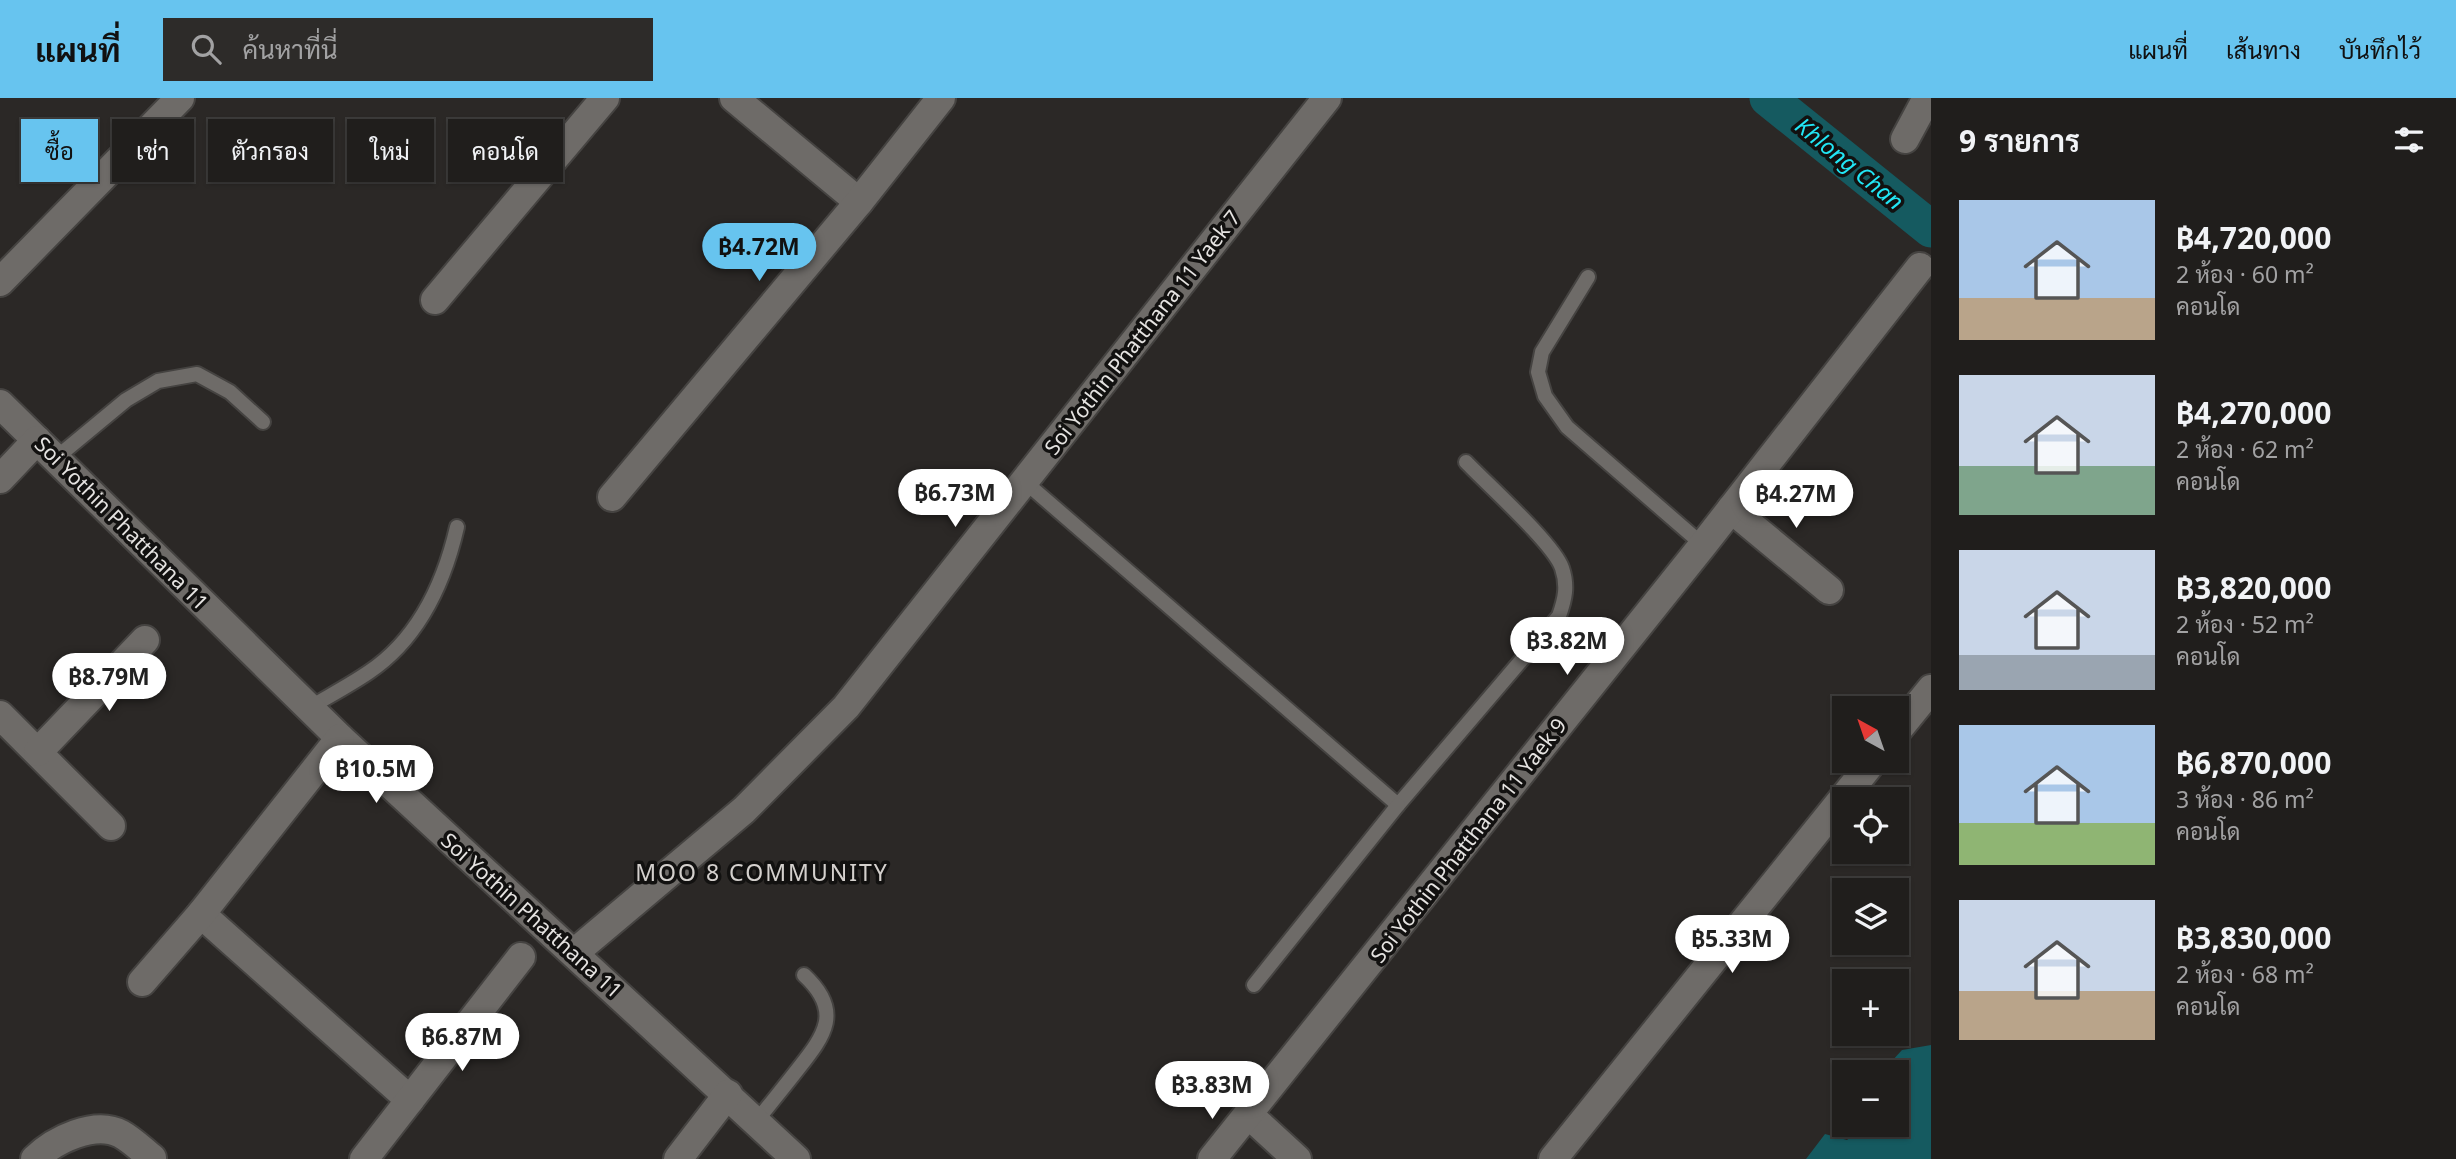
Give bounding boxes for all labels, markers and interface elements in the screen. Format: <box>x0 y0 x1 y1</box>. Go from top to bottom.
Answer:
search box <box>163 18 653 81</box>
text: แผนที่ <box>35 27 121 72</box>
icon: search <box>187 30 225 68</box>
text: ค้นหาที่นี่ <box>243 31 338 67</box>
text: แผนที่ <box>2128 33 2188 66</box>
text: เส้นทาง <box>2226 33 2301 66</box>
text: บันทึกไว้ <box>2339 33 2421 66</box>
water label: Khlong Chan <box>1789 109 1911 217</box>
chip: ซื้อ <box>21 119 98 182</box>
chip: เช่า <box>112 119 194 182</box>
chip: ตัวกรอง <box>208 119 333 182</box>
chip: ใหม่ <box>347 119 434 182</box>
chip: คอนโด <box>448 119 563 182</box>
text: 9 รายการ <box>1959 120 2080 161</box>
icon: filters <box>2390 121 2428 159</box>
street label: Soi Yothin Phatthana 11 Yaek 7 <box>1038 204 1246 460</box>
text: ฿4,720,000 <box>2176 217 2331 258</box>
pin: ฿4.72M <box>702 223 816 283</box>
icon: home <box>2015 228 2099 312</box>
text: ฿4.72M <box>718 230 800 262</box>
text: 2 ห้อง · 60 m² <box>2176 258 2314 290</box>
text: คอนโด <box>2176 290 2240 322</box>
text: ฿4,270,000 <box>2176 392 2331 433</box>
icon: home <box>2015 403 2099 487</box>
street label: Soi Yothin Phatthana 11 <box>29 430 215 616</box>
text: 2 ห้อง · 62 m² <box>2176 433 2314 465</box>
text: คอนโด <box>2176 465 2240 497</box>
pin: ฿6.73M <box>898 470 1012 529</box>
pin: ฿4.27M <box>1739 470 1853 530</box>
text: ฿6.73M <box>914 476 996 508</box>
text: ฿4.27M <box>1755 477 1837 509</box>
text: ฿3,820,000 <box>2176 567 2331 608</box>
icon: home <box>2015 578 2099 662</box>
text: 2 ห้อง · 52 m² <box>2176 608 2314 640</box>
pin: ฿3.82M <box>1510 618 1624 677</box>
text: ฿3.82M <box>1526 624 1608 656</box>
text: คอนโด <box>2176 640 2240 672</box>
pin: ฿8.79M <box>52 654 166 713</box>
text: ฿8.79M <box>68 660 150 692</box>
north arrow <box>1832 696 1909 774</box>
map controls <box>1832 696 1909 1137</box>
street label: Soi Yothin Phatthana 11 Yaek 9 <box>1364 712 1572 968</box>
text: ฿6,870,000 <box>2176 742 2331 783</box>
pin: ฿10.5M <box>319 746 433 805</box>
text: ฿10.5M <box>335 752 417 784</box>
icon: home <box>2015 753 2099 837</box>
text: 3 ห้อง · 86 m² <box>2176 783 2314 815</box>
button: locate <box>1832 787 1909 864</box>
text: คอนโด <box>2176 815 2240 847</box>
street label: Soi Yothin Phatthana 11 <box>435 826 629 1004</box>
district label: MOO 8 COMMUNITY <box>635 856 889 888</box>
button: layers <box>1832 878 1909 955</box>
pin: ฿5.33M <box>1675 916 1789 975</box>
text: ฿3,830,000 <box>2176 917 2331 958</box>
text: ฿5.33M <box>1691 922 1773 954</box>
icon: home <box>2015 928 2099 1012</box>
text: 2 ห้อง · 68 m² <box>2176 958 2314 990</box>
button: + <box>1832 969 1909 1046</box>
text: คอนโด <box>2176 990 2240 1022</box>
pin: ฿6.87M <box>405 1014 519 1073</box>
text: ฿6.87M <box>421 1020 503 1052</box>
button: − <box>1832 1060 1909 1137</box>
pin: ฿3.83M <box>1155 1062 1269 1121</box>
text: ฿3.83M <box>1171 1068 1253 1100</box>

